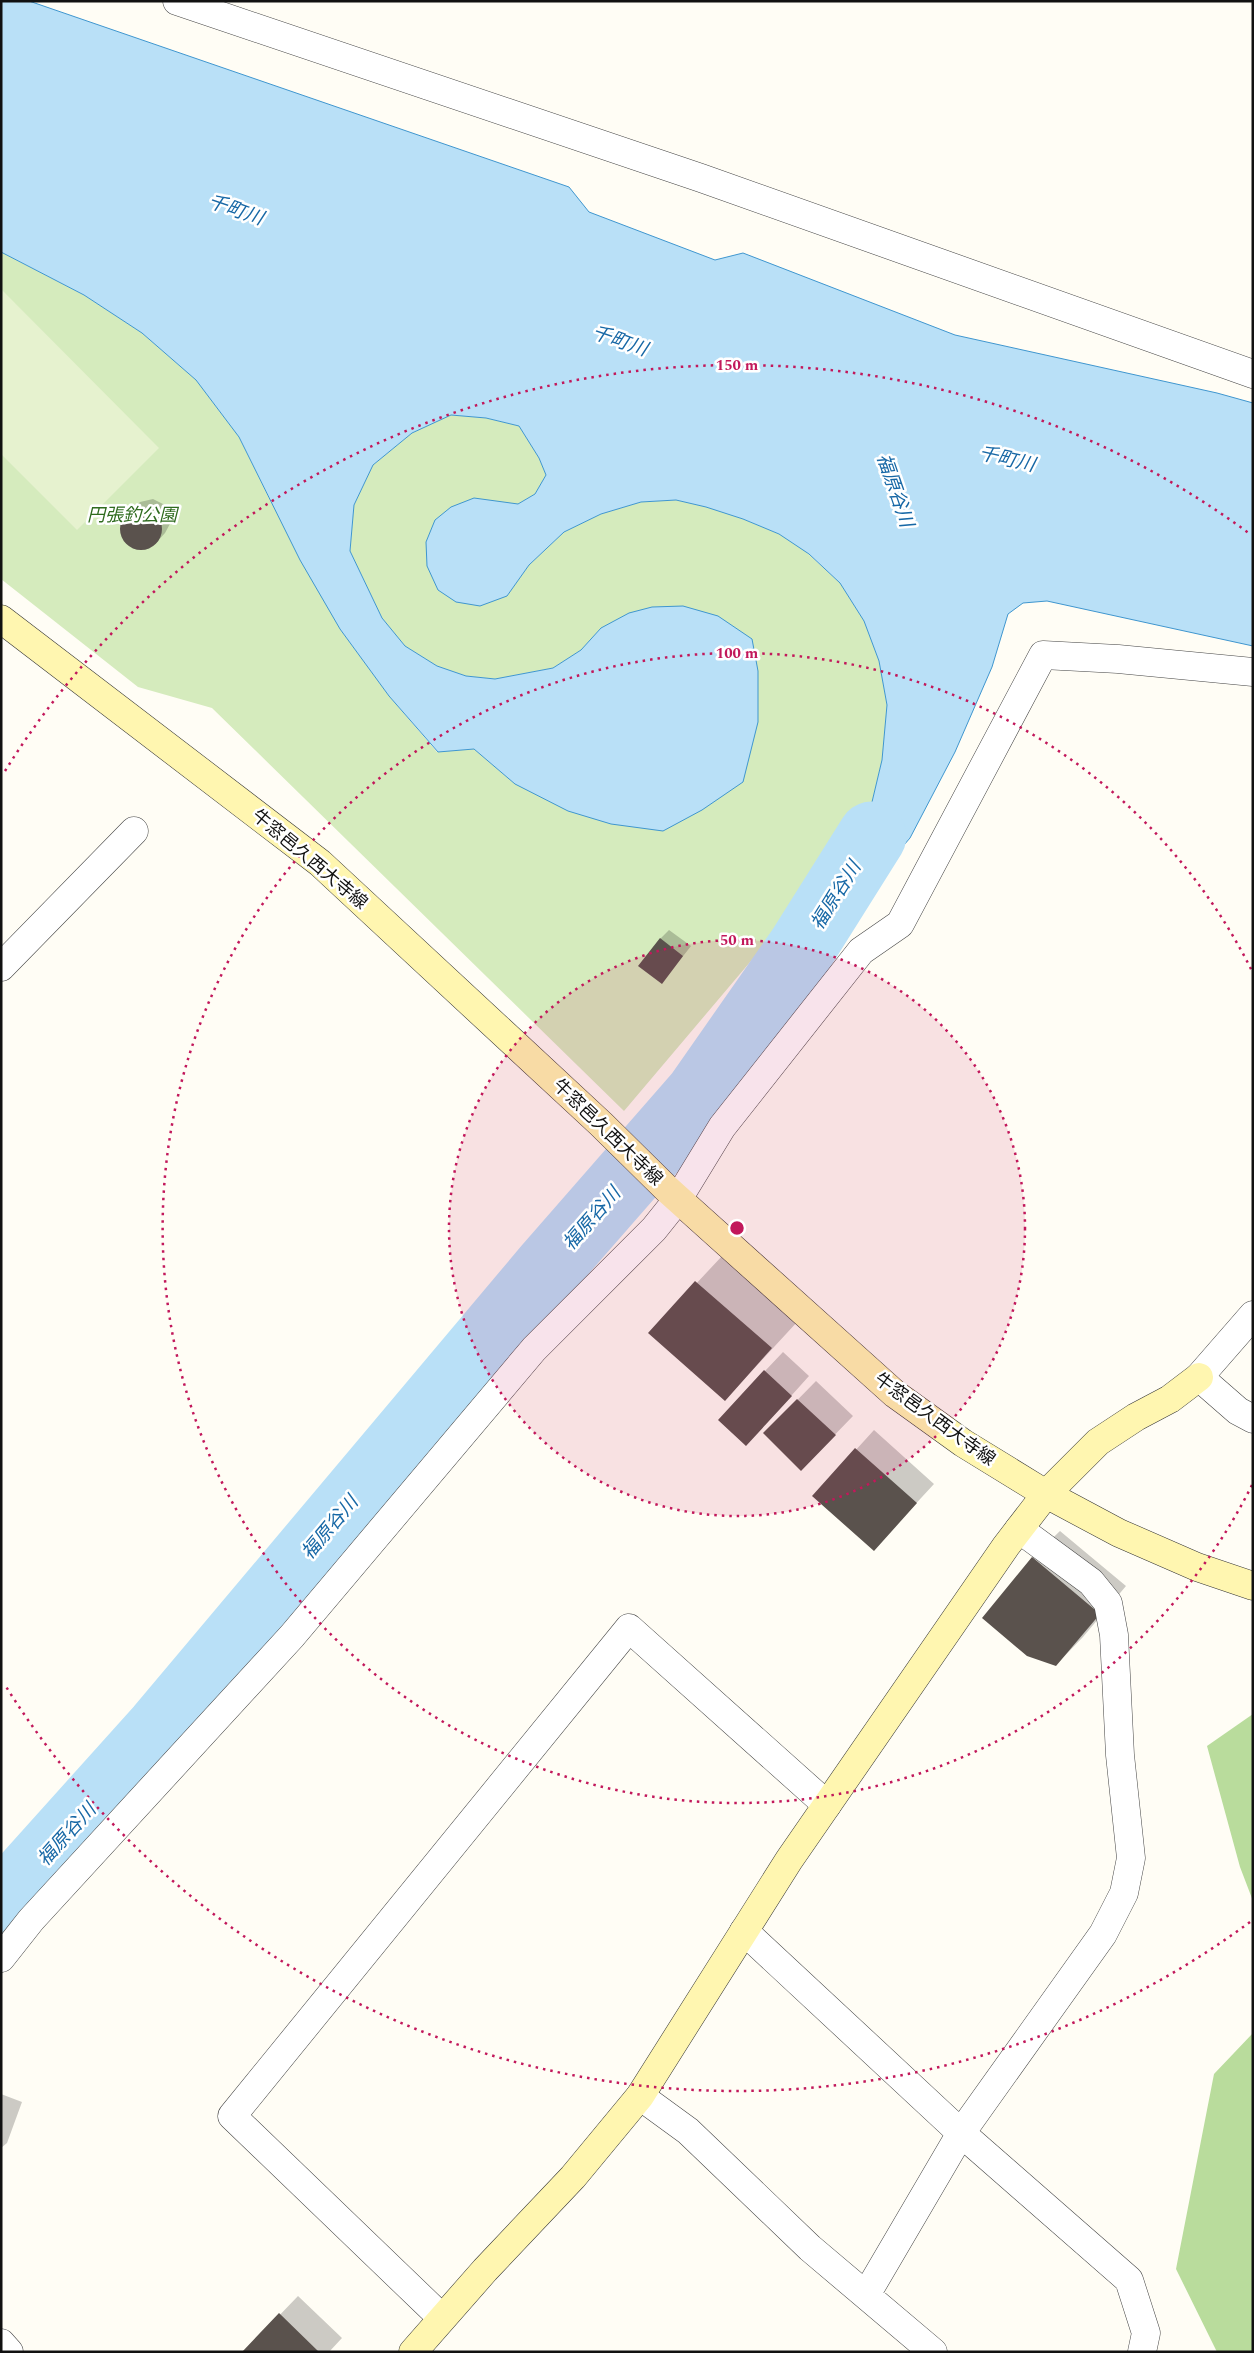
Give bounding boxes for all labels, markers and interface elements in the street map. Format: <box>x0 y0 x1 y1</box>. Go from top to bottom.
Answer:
water label: 千町川 <box>204 187 269 234</box>
water label: 千町川 <box>588 318 653 365</box>
text: 150 m <box>716 354 759 377</box>
water label: 千町川 <box>976 439 1040 480</box>
water label: 福原谷川 <box>868 450 921 533</box>
park label: 円張釣公園 <box>87 502 180 529</box>
text: 100 m <box>716 642 759 665</box>
street label: 牛窓邑久西大寺線 <box>246 803 374 916</box>
water label: 福原谷川 <box>804 854 870 936</box>
text: 50 m <box>720 929 755 952</box>
street label: 牛窓邑久西大寺線 <box>546 1073 669 1192</box>
water label: 福原谷川 <box>556 1179 629 1257</box>
centre of rings <box>728 1219 746 1237</box>
street label: 牛窓邑久西大寺線 <box>869 1366 1001 1473</box>
water label: 福原谷川 <box>295 1488 367 1566</box>
water label: 福原谷川 <box>31 1796 105 1873</box>

